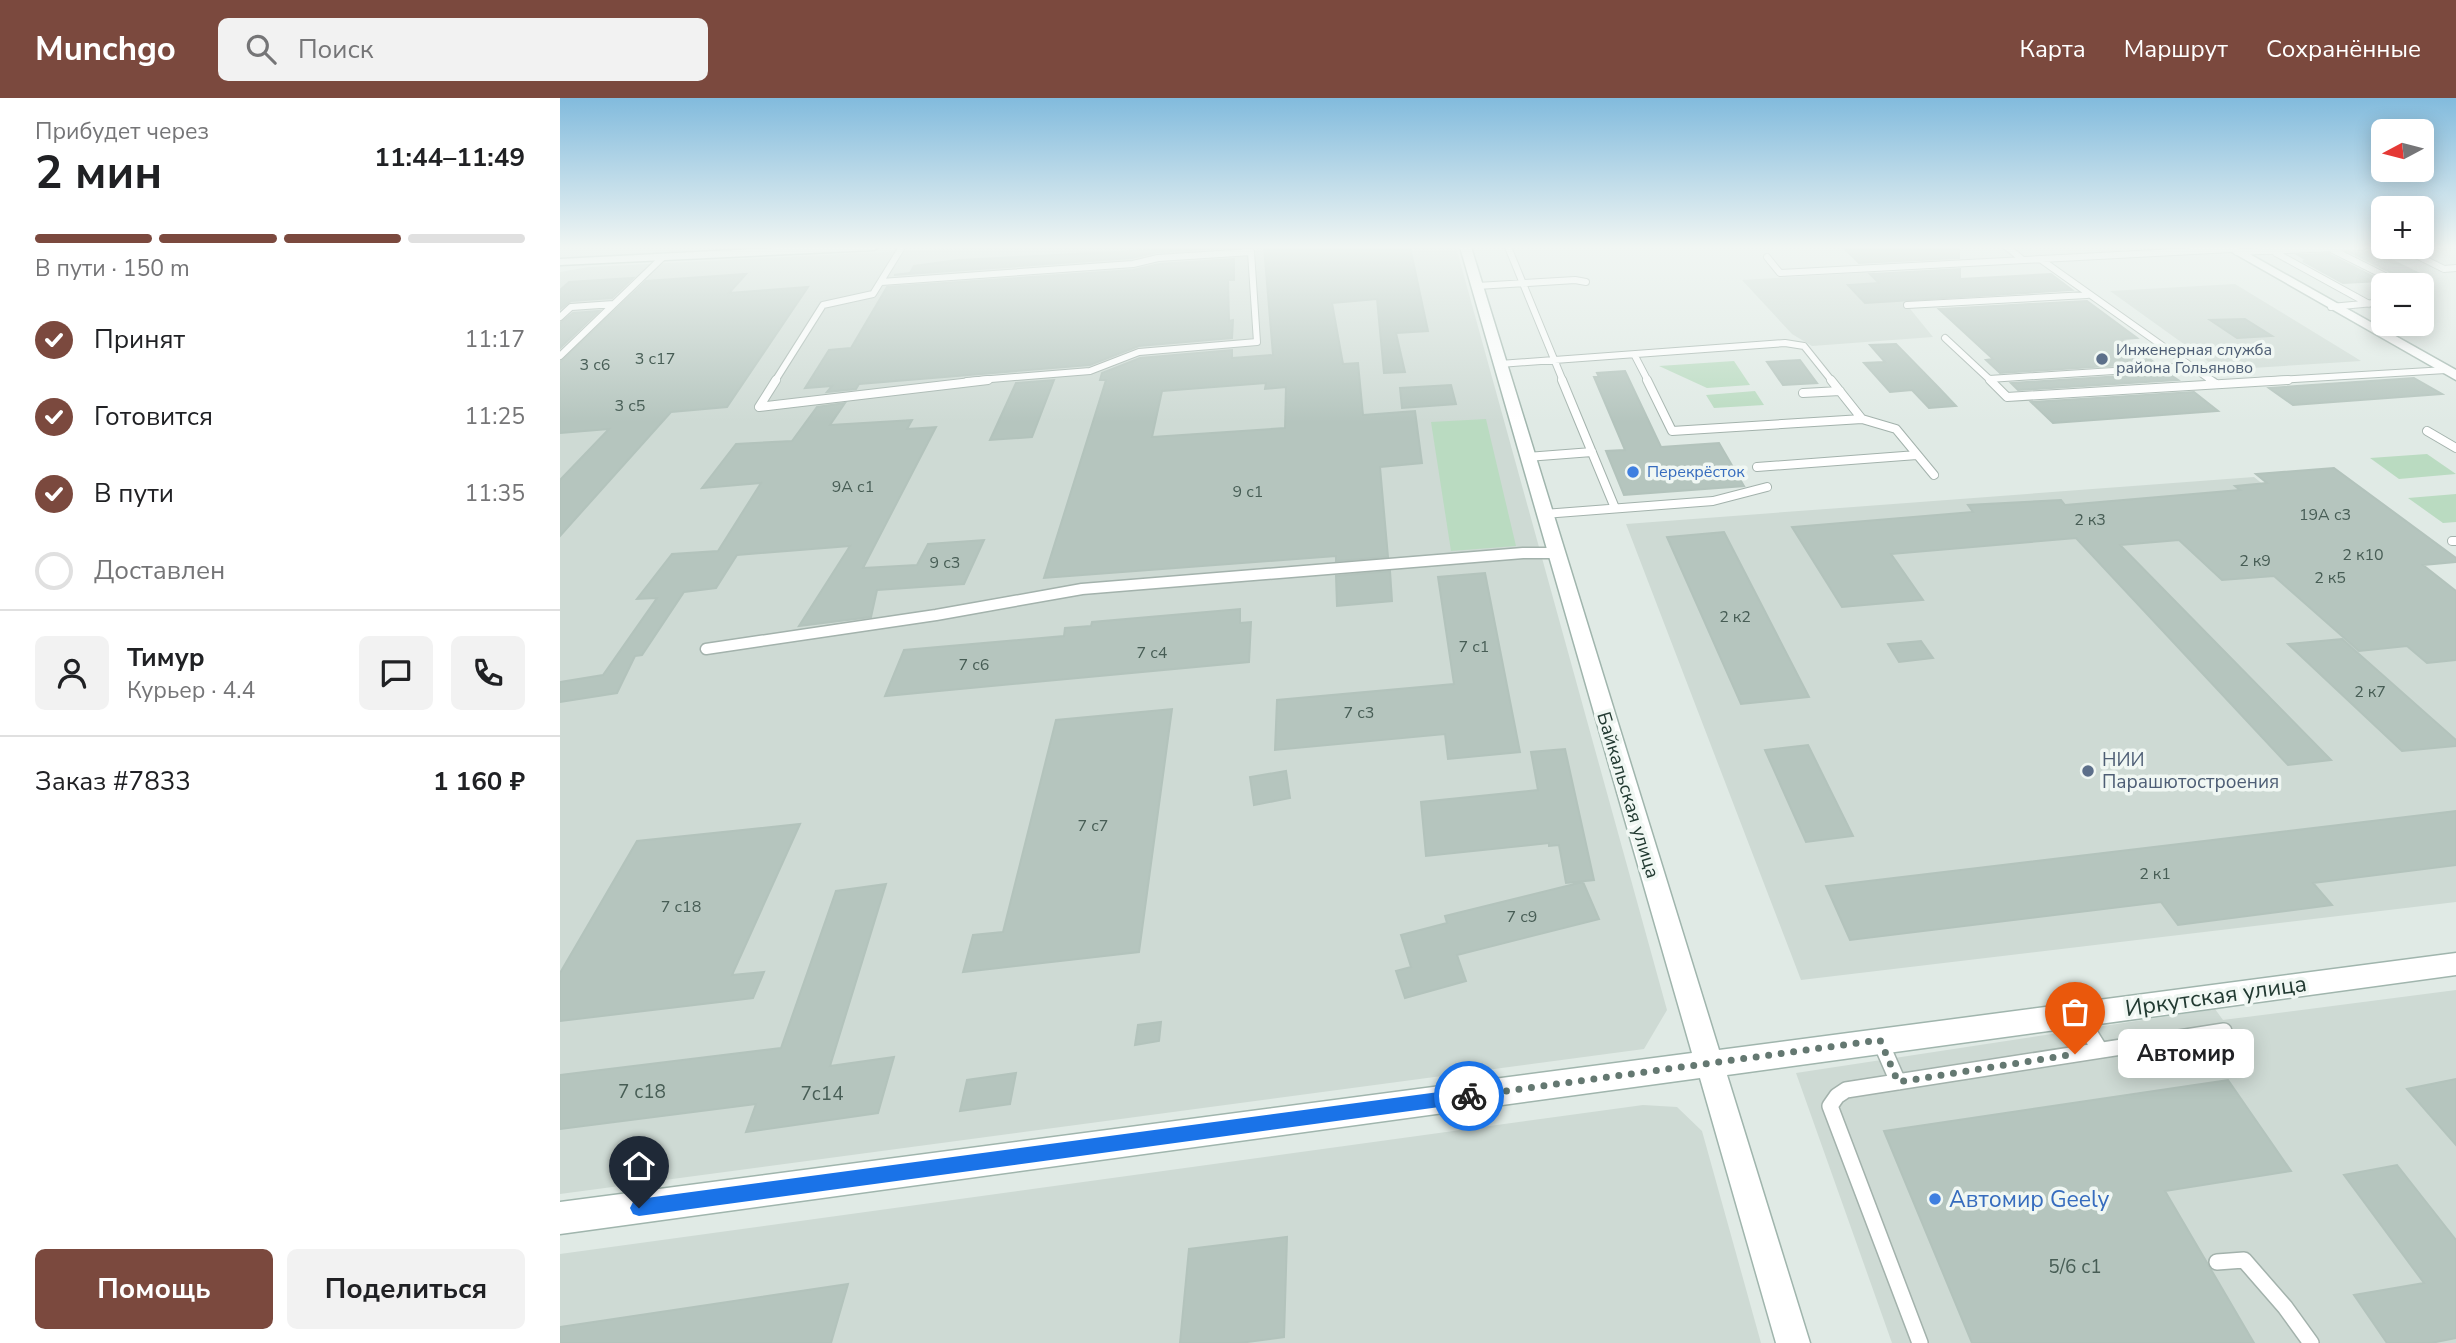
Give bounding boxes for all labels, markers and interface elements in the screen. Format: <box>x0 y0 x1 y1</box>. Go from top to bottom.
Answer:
search box <box>218 18 708 81</box>
text: Munchgo <box>35 27 176 72</box>
icon: search <box>242 30 280 68</box>
text: Поиск <box>298 32 373 67</box>
text: Карта <box>2020 33 2086 65</box>
text: Маршрут <box>2124 33 2228 65</box>
text: Сохранённые <box>2266 33 2421 65</box>
text: Прибудет через <box>35 116 209 147</box>
north arrow <box>2371 119 2434 182</box>
map controls <box>2371 119 2434 336</box>
text: 11:44–11:49 <box>374 140 525 175</box>
text: 2 мин <box>35 141 162 204</box>
button: + <box>2371 196 2434 259</box>
text: В пути · 150 m <box>35 253 190 284</box>
button: − <box>2371 273 2434 336</box>
icon: check <box>35 321 73 359</box>
text: Принят <box>94 322 185 357</box>
text: 11:17 <box>465 324 525 355</box>
place label: Инженерная служба района Гольяново <box>2116 339 2272 379</box>
house number: 3 с17 <box>635 348 675 370</box>
marker: Инженерная служба района Гольяново <box>2094 351 2110 367</box>
house number: 3 с6 <box>580 354 610 376</box>
house number: 3 с5 <box>615 395 645 417</box>
icon: check <box>35 398 73 436</box>
text: Готовится <box>94 399 213 434</box>
text: 11:25 <box>465 401 525 432</box>
place label: Перекрёсток <box>1647 461 1745 483</box>
marker: Перекрёсток <box>1625 464 1641 480</box>
icon: check <box>35 475 73 513</box>
text: В пути <box>94 476 174 511</box>
house number: 9А с1 <box>832 476 874 498</box>
text: 11:35 <box>465 478 525 509</box>
house number: 9 с1 <box>1233 481 1263 503</box>
house number: 19A с3 <box>2299 504 2351 526</box>
house number: 2 к3 <box>2074 509 2106 531</box>
house number: 2 к10 <box>2342 544 2384 566</box>
house number: 2 к9 <box>2239 550 2271 572</box>
house number: 9 с3 <box>930 552 960 574</box>
text: Доставлен <box>94 553 225 588</box>
house number: 2 к5 <box>2314 567 2346 589</box>
house number: 2 к2 <box>1719 606 1751 628</box>
button: person <box>35 636 109 710</box>
button: chat <box>359 636 433 710</box>
button: phone <box>451 636 525 710</box>
house number: 7 с1 <box>1459 636 1489 658</box>
text: Тимур <box>127 640 205 675</box>
house number: 7 с4 <box>1137 642 1168 664</box>
house number: 7 с6 <box>959 654 989 676</box>
text: Курьер · 4.4 <box>127 675 255 706</box>
house number: 2 к7 <box>2354 681 2386 703</box>
house number: 7 с3 <box>1344 702 1374 724</box>
street label: Байкальская улица <box>1590 709 1666 881</box>
place label: НИИ Парашютостроения <box>2102 747 2279 795</box>
marker: НИИ Парашютостроения <box>2080 763 2096 779</box>
text: Заказ #7833 <box>35 764 191 799</box>
text: 1 160 ₽ <box>433 764 525 799</box>
house number: 7 с7 <box>1078 815 1108 837</box>
house number: 2 к1 <box>2139 863 2171 885</box>
house number: 7 с18 <box>661 896 701 918</box>
house number: 7 с9 <box>1507 906 1537 928</box>
street label: Иркутская улица <box>2123 968 2309 1024</box>
pin <box>2045 982 2105 1054</box>
icon: bag <box>2056 993 2094 1031</box>
callout: Автомир <box>2117 1030 2254 1079</box>
text: Автомир <box>2137 1038 2235 1069</box>
courier <box>1434 1061 1504 1131</box>
icon: bike <box>1450 1077 1488 1115</box>
house number: 7 с18 <box>618 1079 666 1105</box>
house number: 7с14 <box>800 1081 844 1107</box>
pin <box>609 1136 669 1208</box>
icon: home <box>620 1147 658 1185</box>
place label: Автомир Geely <box>1949 1184 2110 1215</box>
marker: Автомир Geely <box>1927 1191 1943 1207</box>
button: Помощь <box>35 1249 273 1329</box>
button: Поделиться <box>287 1249 525 1329</box>
house number: 5/6 с1 <box>2048 1254 2102 1280</box>

